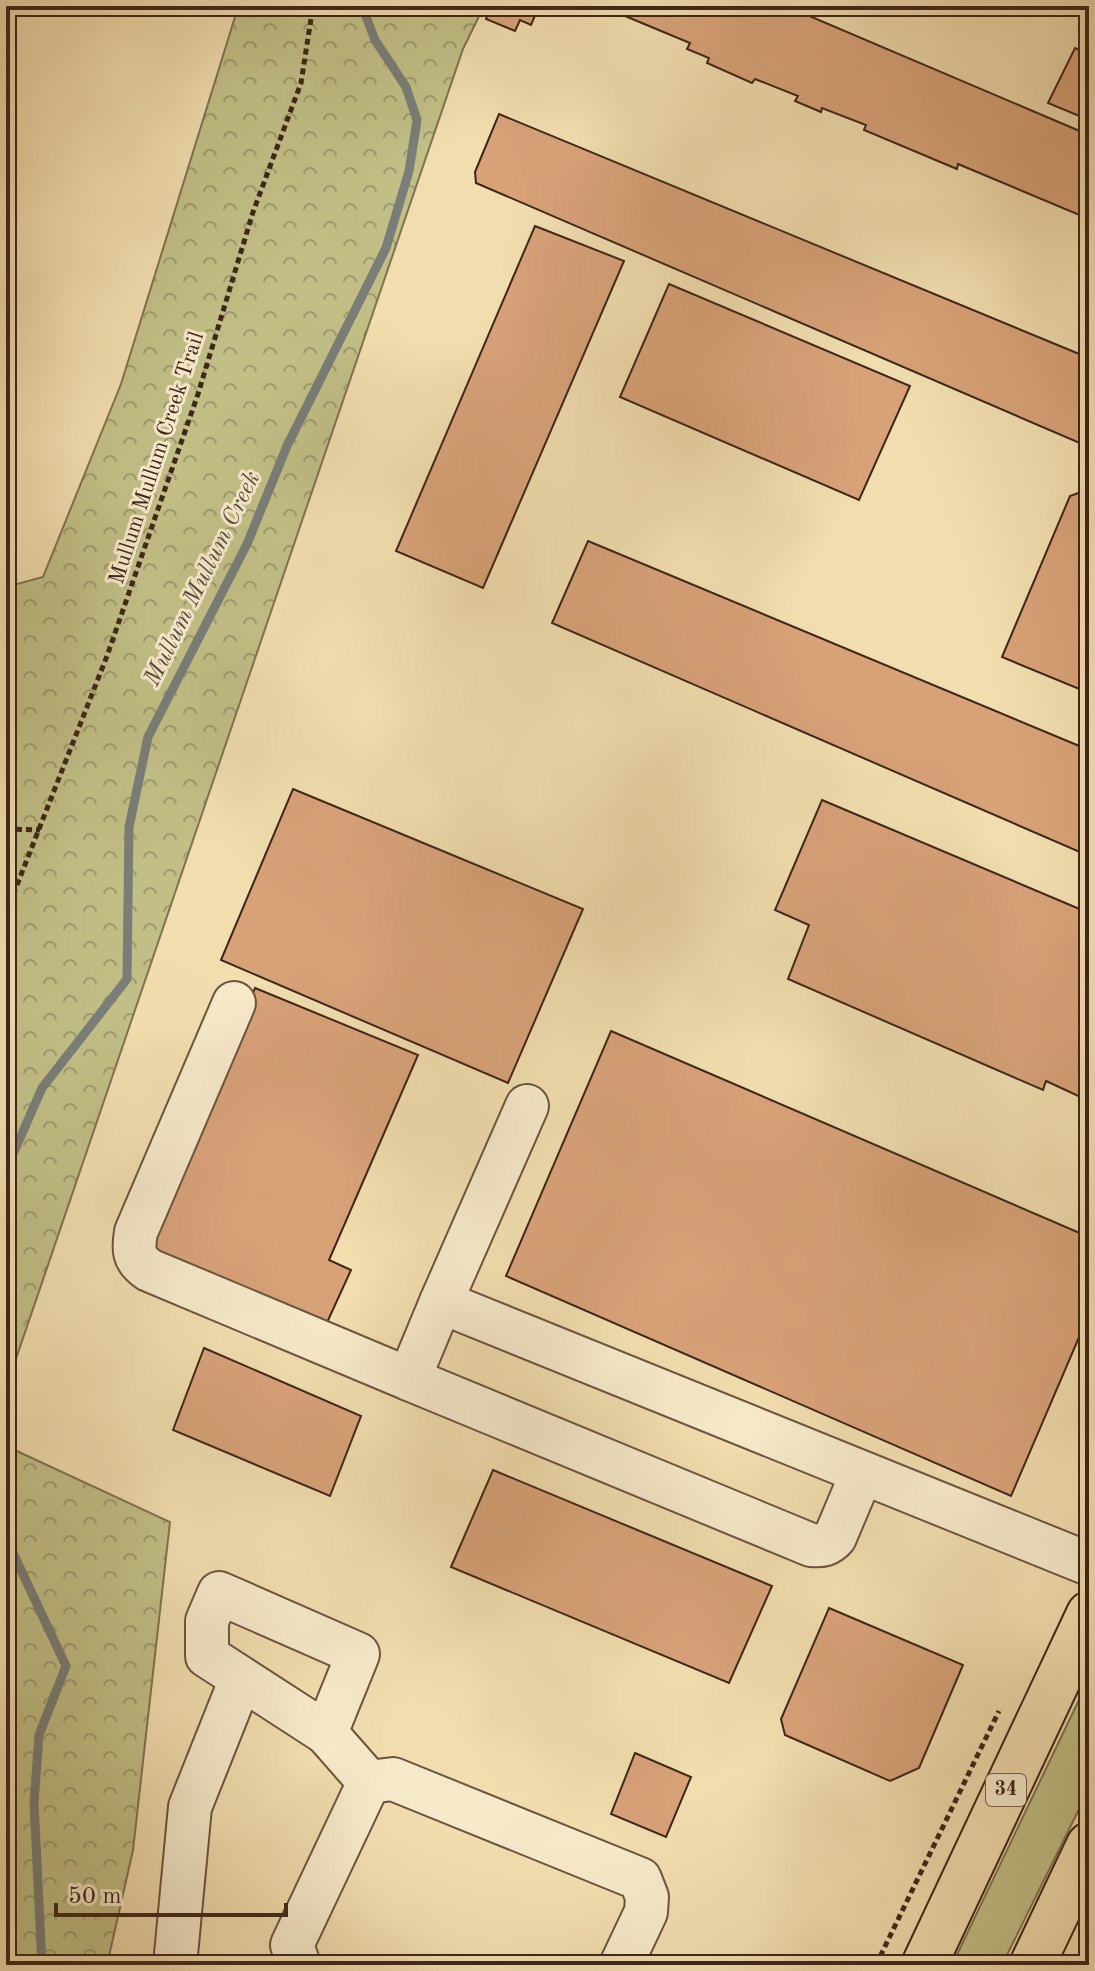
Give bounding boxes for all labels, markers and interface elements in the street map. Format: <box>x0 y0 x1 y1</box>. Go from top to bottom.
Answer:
street label: Mullum Mullum Creek Trail <box>104 328 210 588</box>
water label: Mullum Mullum Creek <box>138 467 268 691</box>
road number: 34 <box>986 1774 1026 1806</box>
scale bar <box>56 1867 286 1917</box>
text: 50 m <box>68 1885 122 1909</box>

